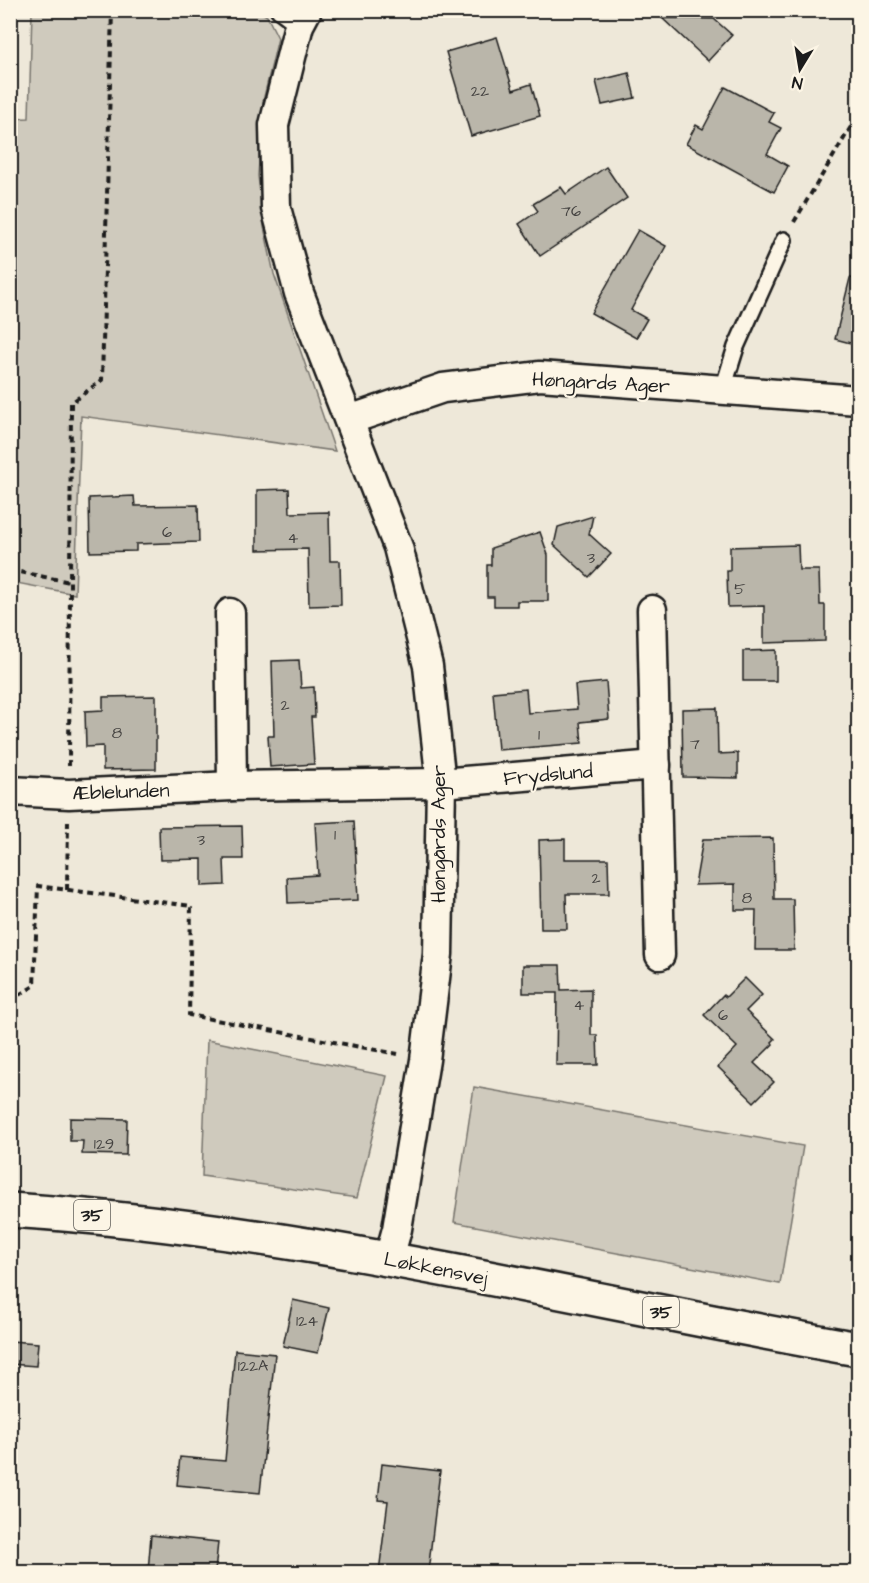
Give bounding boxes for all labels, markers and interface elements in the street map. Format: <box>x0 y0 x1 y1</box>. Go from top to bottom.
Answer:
north arrow <box>770 39 830 99</box>
text: N <box>790 71 804 94</box>
house number: 22 <box>471 80 489 102</box>
house number: 76 <box>561 200 581 222</box>
street label: Høngårds Ager <box>531 365 671 402</box>
house number: 6 <box>162 521 172 543</box>
house number: 4 <box>288 527 299 549</box>
house number: 3 <box>587 547 595 569</box>
house number: 5 <box>734 578 746 600</box>
house number: 2 <box>280 694 290 716</box>
house number: 8 <box>112 722 122 744</box>
house number: 1 <box>538 724 540 746</box>
house number: 7 <box>690 733 700 755</box>
street label: Frydslund <box>502 757 594 794</box>
street label: Høngårds Ager <box>425 765 454 903</box>
street label: Æblelunden <box>72 776 170 808</box>
house number: 1 <box>334 824 336 846</box>
house number: 3 <box>197 829 205 851</box>
house number: 2 <box>591 867 601 889</box>
house number: 8 <box>742 887 752 909</box>
house number: 4 <box>574 994 585 1016</box>
house number: 6 <box>718 1004 728 1026</box>
house number: 129 <box>94 1133 114 1155</box>
road number: 35 <box>74 1200 110 1230</box>
street label: Løkkensvej <box>381 1245 491 1293</box>
road number: 35 <box>643 1297 679 1327</box>
house number: 124 <box>296 1310 318 1332</box>
house number: 122A <box>238 1355 268 1377</box>

